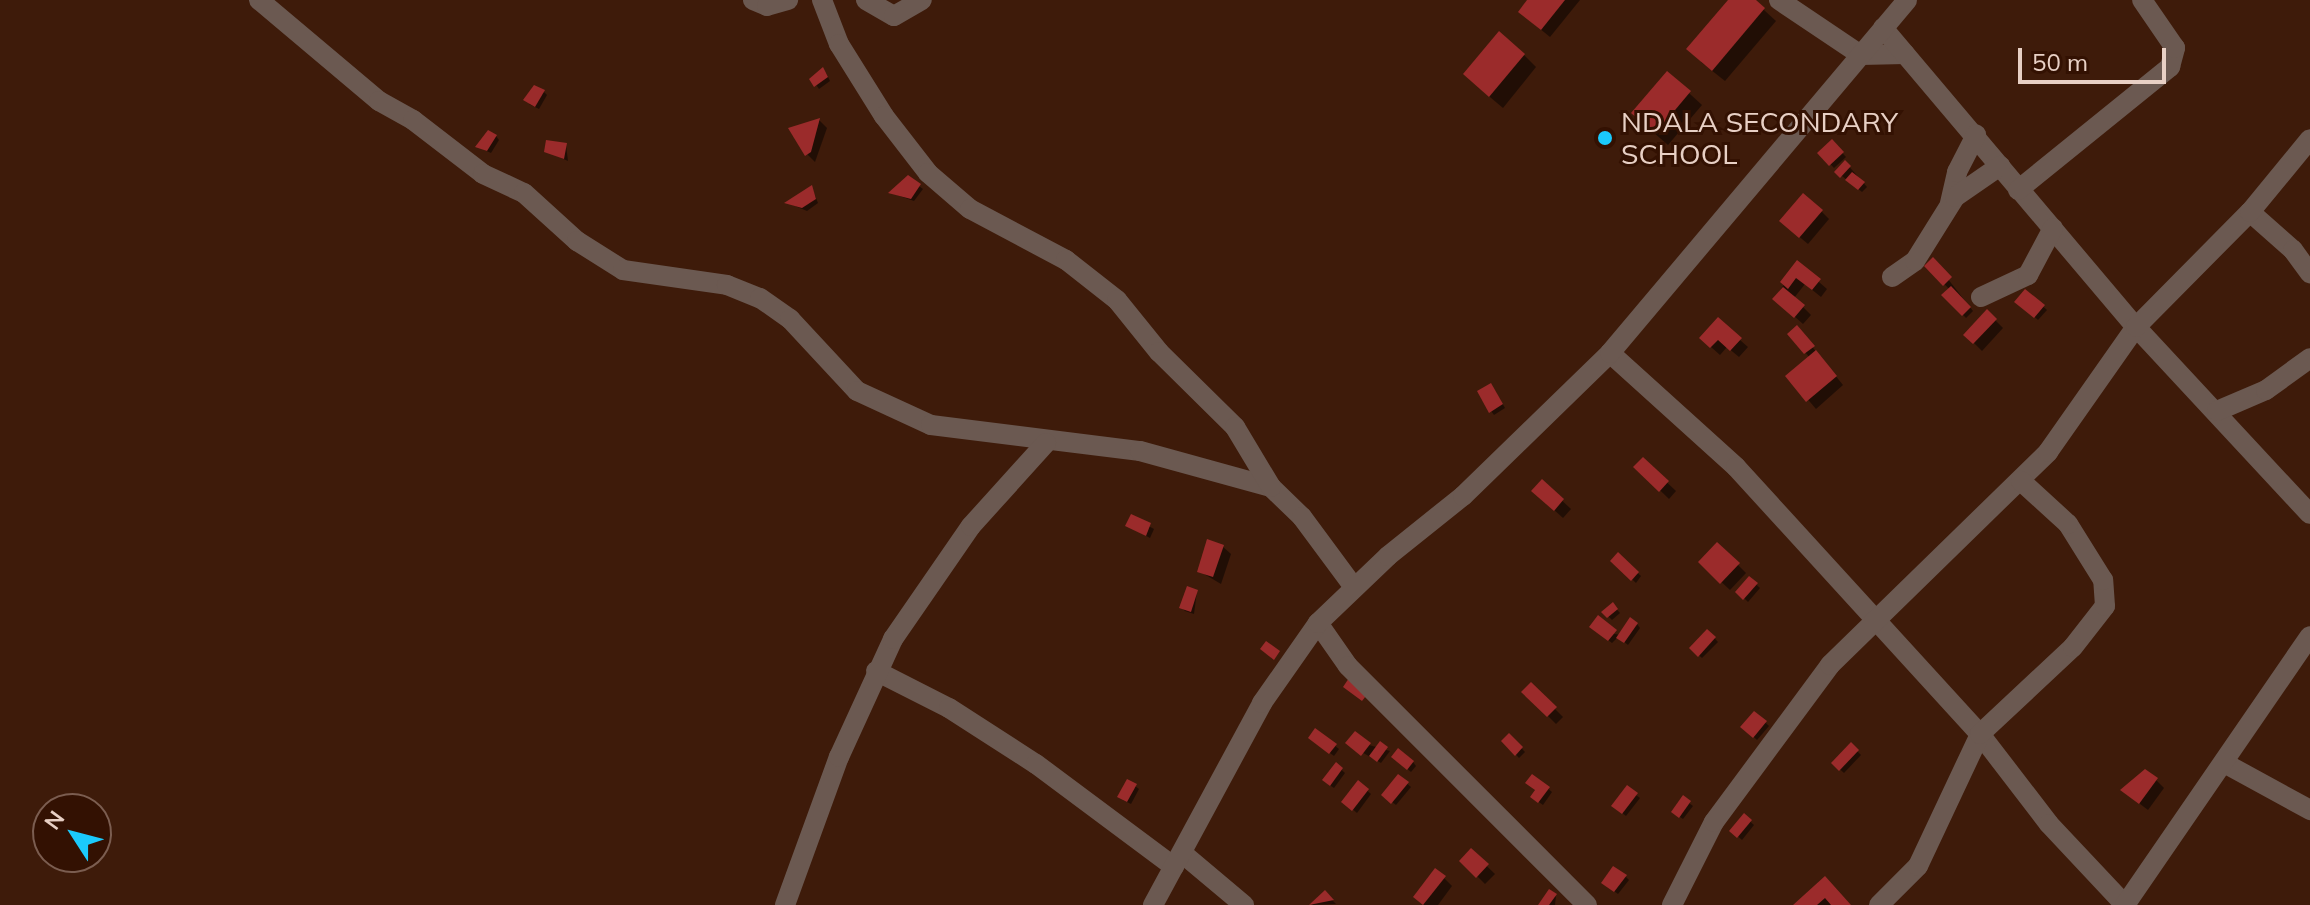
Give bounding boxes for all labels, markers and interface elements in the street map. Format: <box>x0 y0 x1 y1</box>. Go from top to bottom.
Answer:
scale bar <box>2022 32 2170 82</box>
text: 50 m <box>2032 47 2088 77</box>
place label: NDALA SECONDARY SCHOOL <box>1621 105 1898 171</box>
marker: NDALA SECONDARY SCHOOL <box>1596 129 1614 147</box>
north arrow <box>32 793 112 873</box>
text: N <box>38 805 70 835</box>

